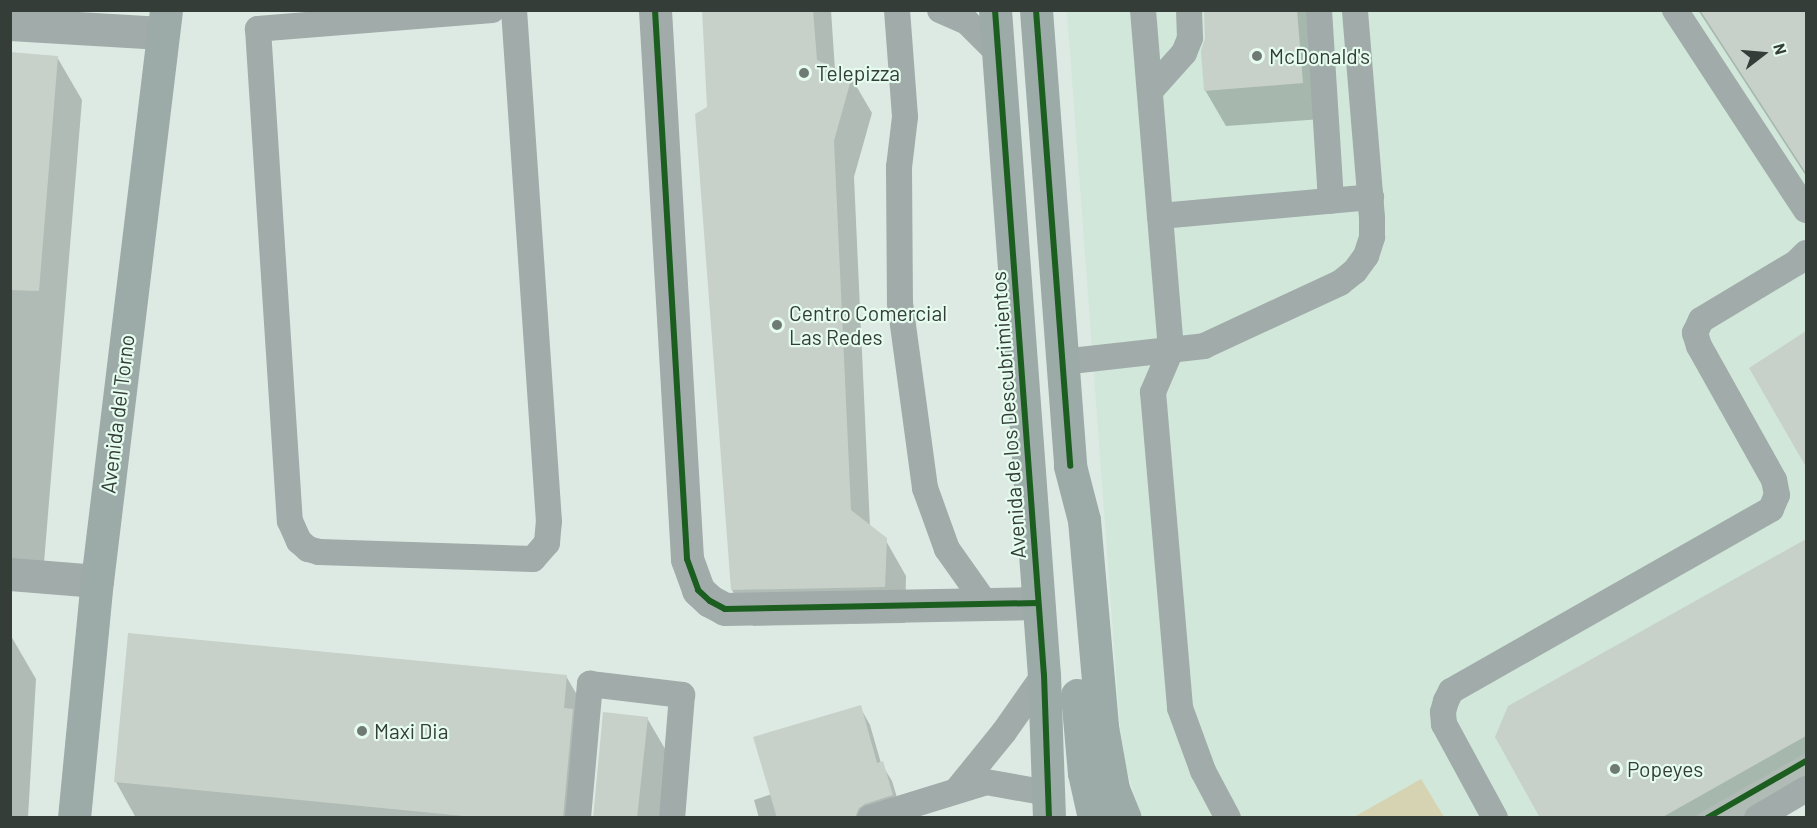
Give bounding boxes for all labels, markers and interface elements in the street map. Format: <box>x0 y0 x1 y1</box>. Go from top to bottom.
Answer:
north arrow <box>1733 24 1793 84</box>
text: N <box>1770 41 1791 57</box>
place label: McDonald's <box>1269 43 1370 69</box>
marker: McDonald's <box>1250 49 1264 63</box>
place label: Telepizza <box>816 60 900 86</box>
marker: Telepizza <box>797 66 811 80</box>
street label: Avenida de los Descubrimientos <box>985 270 1031 560</box>
place label: Centro Comercial Las Redes <box>789 300 947 350</box>
marker: Centro Comercial Las Redes <box>770 318 784 332</box>
street label: Avenida del Torno <box>95 333 139 495</box>
place label: Maxi Dia <box>374 718 448 744</box>
marker: Maxi Dia <box>355 724 369 738</box>
place label: Popeyes <box>1627 756 1703 782</box>
marker: Popeyes <box>1608 762 1622 776</box>

